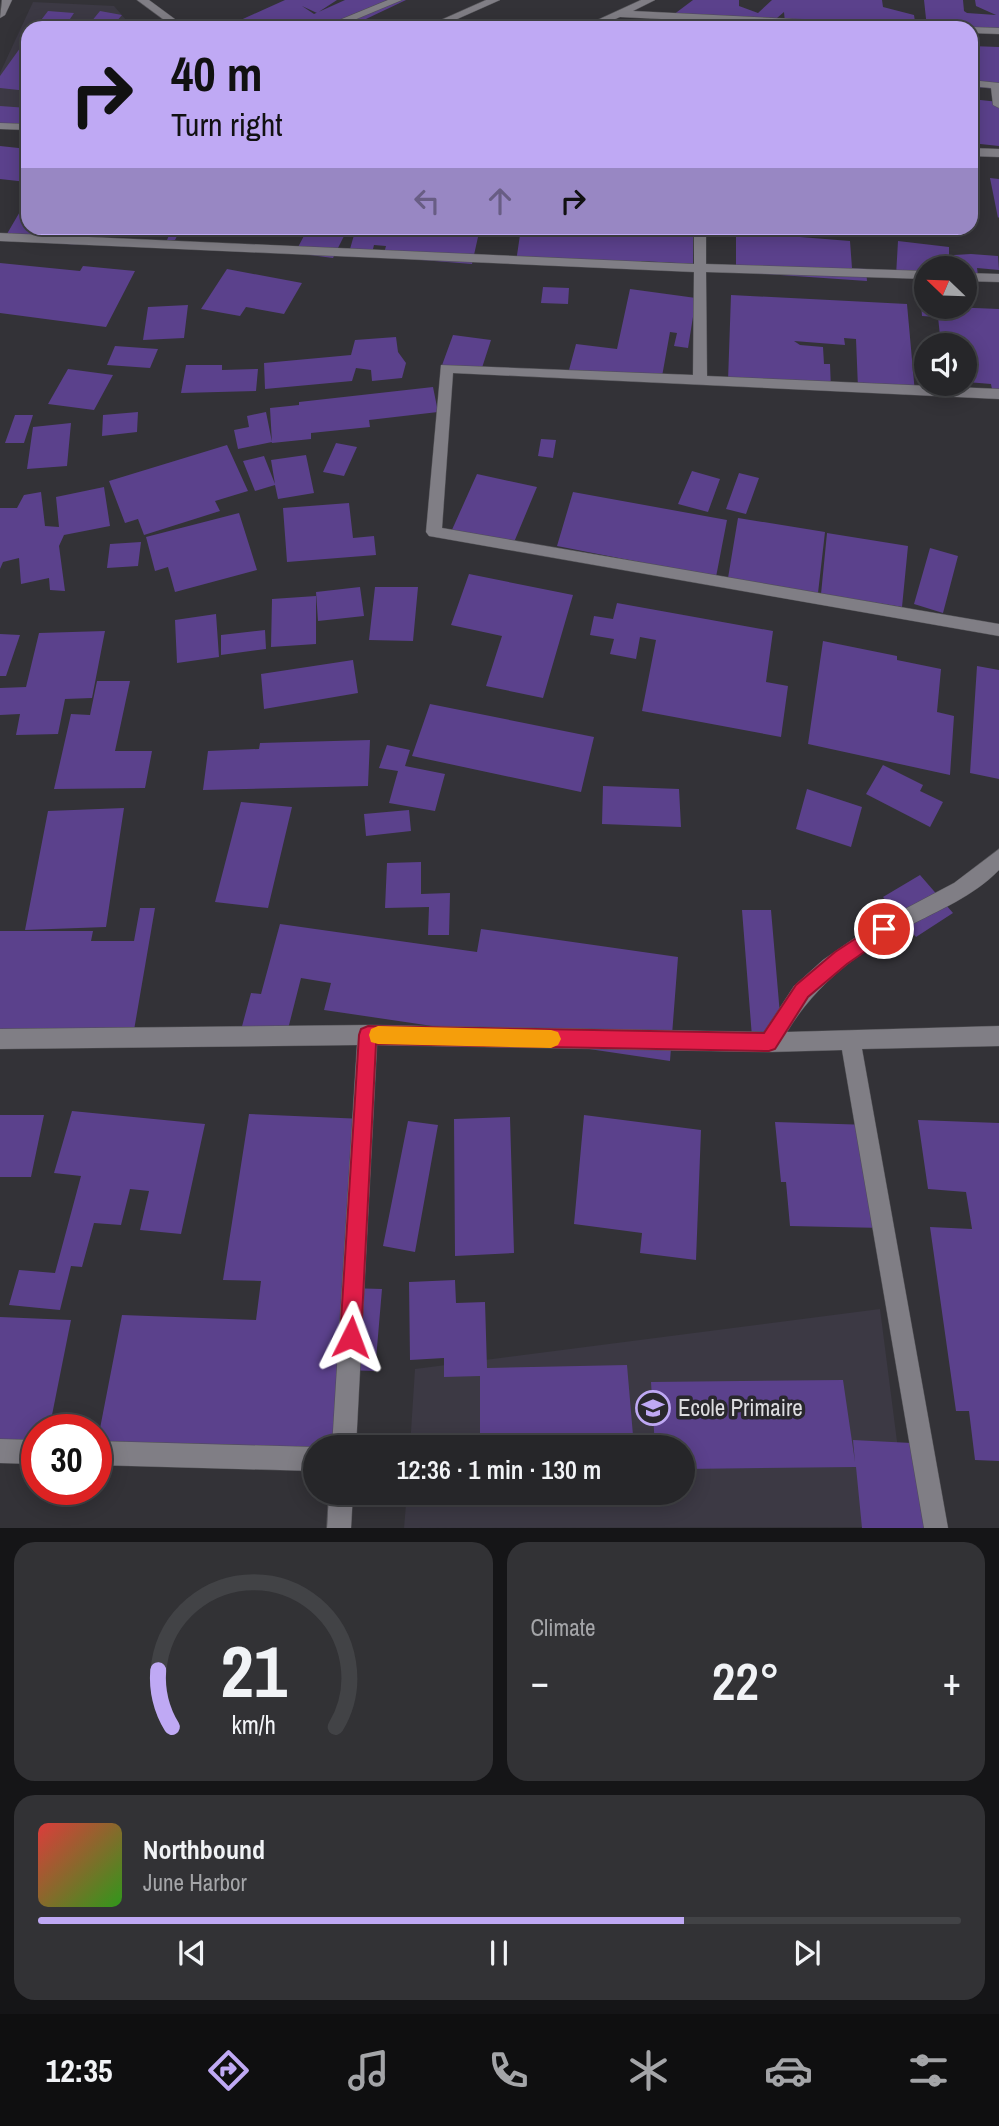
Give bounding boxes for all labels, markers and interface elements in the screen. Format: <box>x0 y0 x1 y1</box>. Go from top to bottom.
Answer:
text: 40 m <box>171 40 263 106</box>
icon: right <box>56 49 147 140</box>
text: Turn right <box>171 103 283 146</box>
icon: left <box>408 182 446 220</box>
icon: ahead <box>481 182 519 220</box>
icon: right <box>554 182 592 220</box>
north arrow <box>914 256 976 318</box>
map controls <box>914 256 977 396</box>
button: sound <box>914 333 977 396</box>
pin <box>854 899 914 959</box>
icon: arrive <box>865 910 903 948</box>
position arrow <box>314 1300 388 1374</box>
school or university icon: Ecole Primaire <box>634 1389 672 1427</box>
place label: Ecole Primaire <box>678 1392 803 1423</box>
speed limit sign: 30 <box>21 1414 112 1505</box>
text: 12:36 · 1 min · 130 m <box>397 1452 601 1487</box>
text: Climate <box>531 1612 595 1643</box>
text: 21 <box>220 1623 287 1721</box>
text: 22° <box>712 1646 780 1716</box>
text: − <box>531 1656 549 1707</box>
text: + <box>943 1656 961 1707</box>
text: km/h <box>231 1708 275 1742</box>
text: Northbound <box>143 1832 265 1867</box>
text: June Harbor <box>143 1867 247 1898</box>
icon: previous <box>173 1934 211 1972</box>
icon: pause <box>480 1934 518 1972</box>
icon: next <box>788 1934 826 1972</box>
icon: directions <box>204 2046 253 2095</box>
icon: music <box>344 2046 393 2095</box>
icon: phone <box>484 2046 533 2095</box>
icon: climate <box>624 2046 673 2095</box>
icon: car <box>764 2046 813 2095</box>
icon: filters <box>904 2046 953 2095</box>
text: 12:35 <box>46 2049 113 2092</box>

